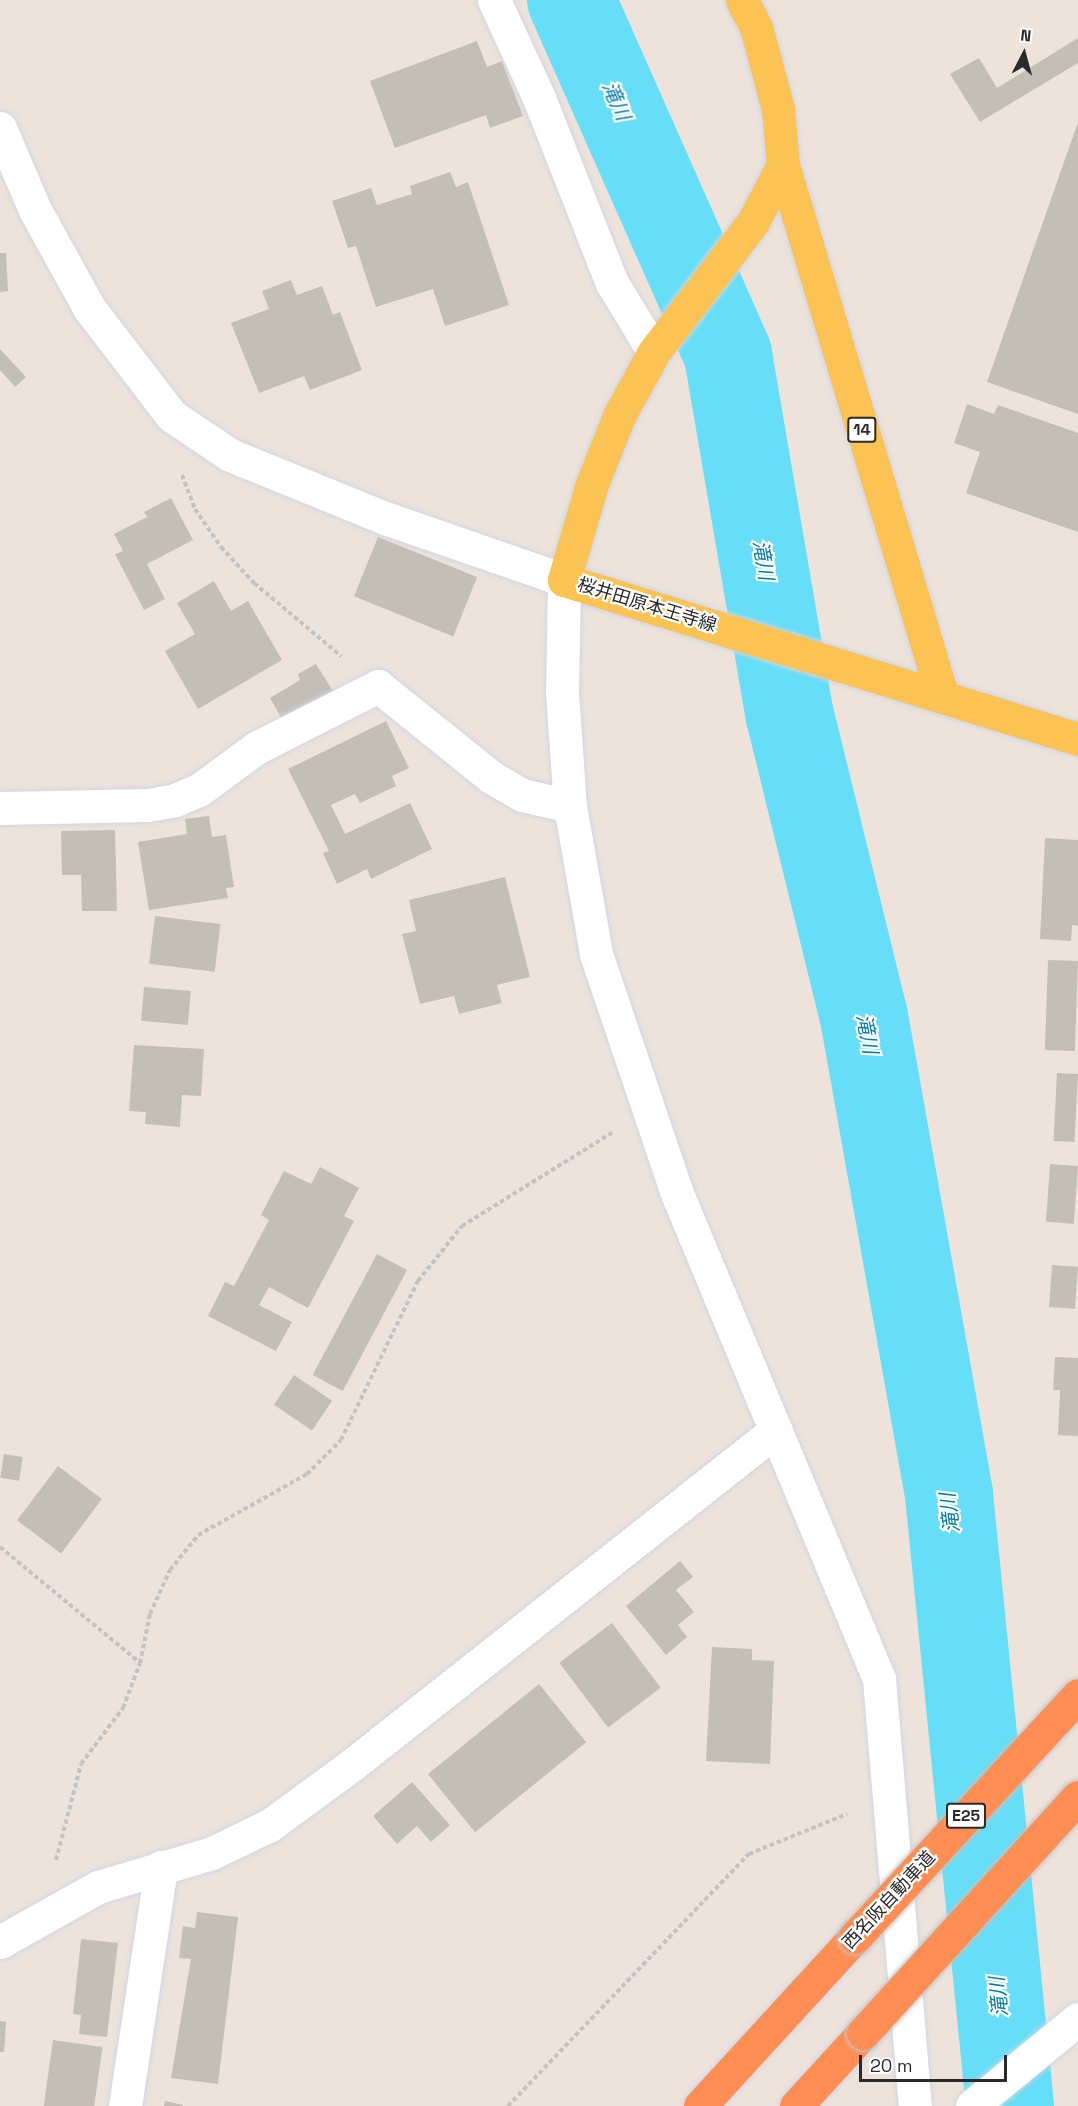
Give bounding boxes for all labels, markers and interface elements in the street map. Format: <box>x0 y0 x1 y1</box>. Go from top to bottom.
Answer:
north arrow <box>994 24 1054 84</box>
text: N <box>1019 25 1032 47</box>
water label: 滝川 <box>597 78 635 124</box>
road number: 14 <box>847 417 877 443</box>
water label: 滝川 <box>748 538 778 582</box>
street label: 桜井田原本王寺線 <box>575 574 719 636</box>
water label: 滝川 <box>851 1012 883 1056</box>
water label: 滝川 <box>936 1492 964 1534</box>
road number: E25 <box>945 1803 987 1829</box>
street label: 西名阪自動車道 <box>838 1847 940 1953</box>
water label: 滝川 <box>985 1976 1013 2018</box>
scale bar <box>862 2043 1010 2081</box>
text: 20 m <box>870 2054 913 2077</box>

